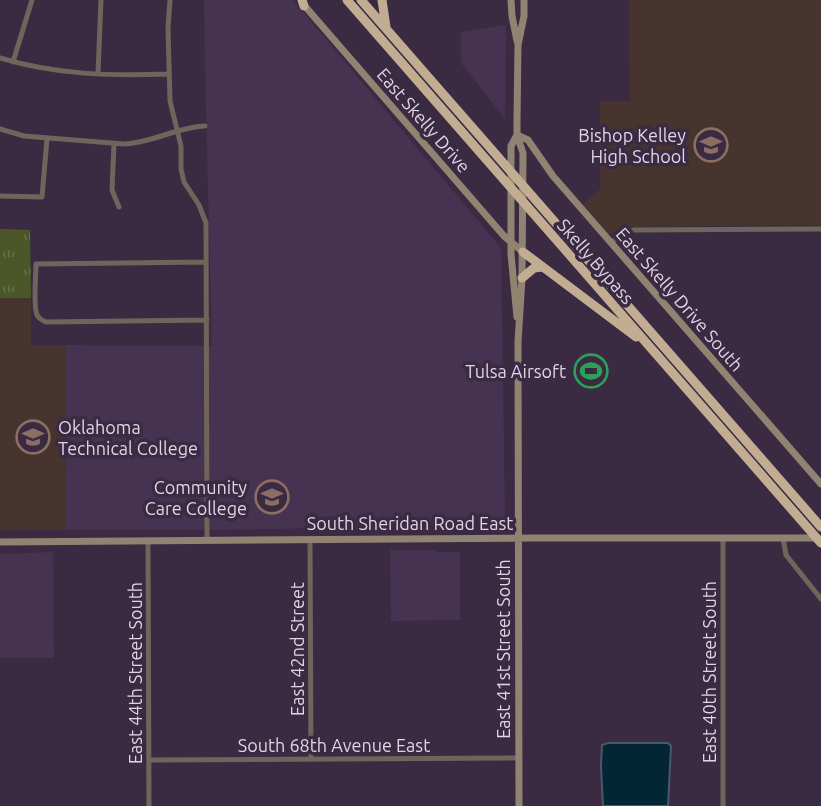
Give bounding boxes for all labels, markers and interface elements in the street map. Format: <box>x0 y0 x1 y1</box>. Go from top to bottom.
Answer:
street label: East Skelly Drive <box>373 64 475 176</box>
place label: Bishop Kelley High School <box>578 125 686 166</box>
school or university icon: Bishop Kelley High School <box>692 126 730 164</box>
street label: Skelly Bypass <box>554 214 638 308</box>
street label: East Skelly Drive South <box>612 223 748 375</box>
sports icon: Tulsa Airsoft <box>572 352 610 390</box>
place label: Tulsa Airsoft <box>465 361 566 381</box>
place label: Oklahoma Technical College <box>58 417 198 458</box>
school or university icon: Oklahoma Technical College <box>14 418 52 456</box>
place label: Community Care College <box>145 477 247 518</box>
school or university icon: Community Care College <box>253 478 291 516</box>
street label: South Sheridan Road East <box>307 513 513 533</box>
street label: East 41st Street South <box>493 559 513 739</box>
street label: East 40th Street South <box>699 581 719 763</box>
street label: East 44th Street South <box>125 582 145 764</box>
street label: East 42nd Street <box>287 582 307 716</box>
street label: South 68th Avenue East <box>238 735 430 755</box>

